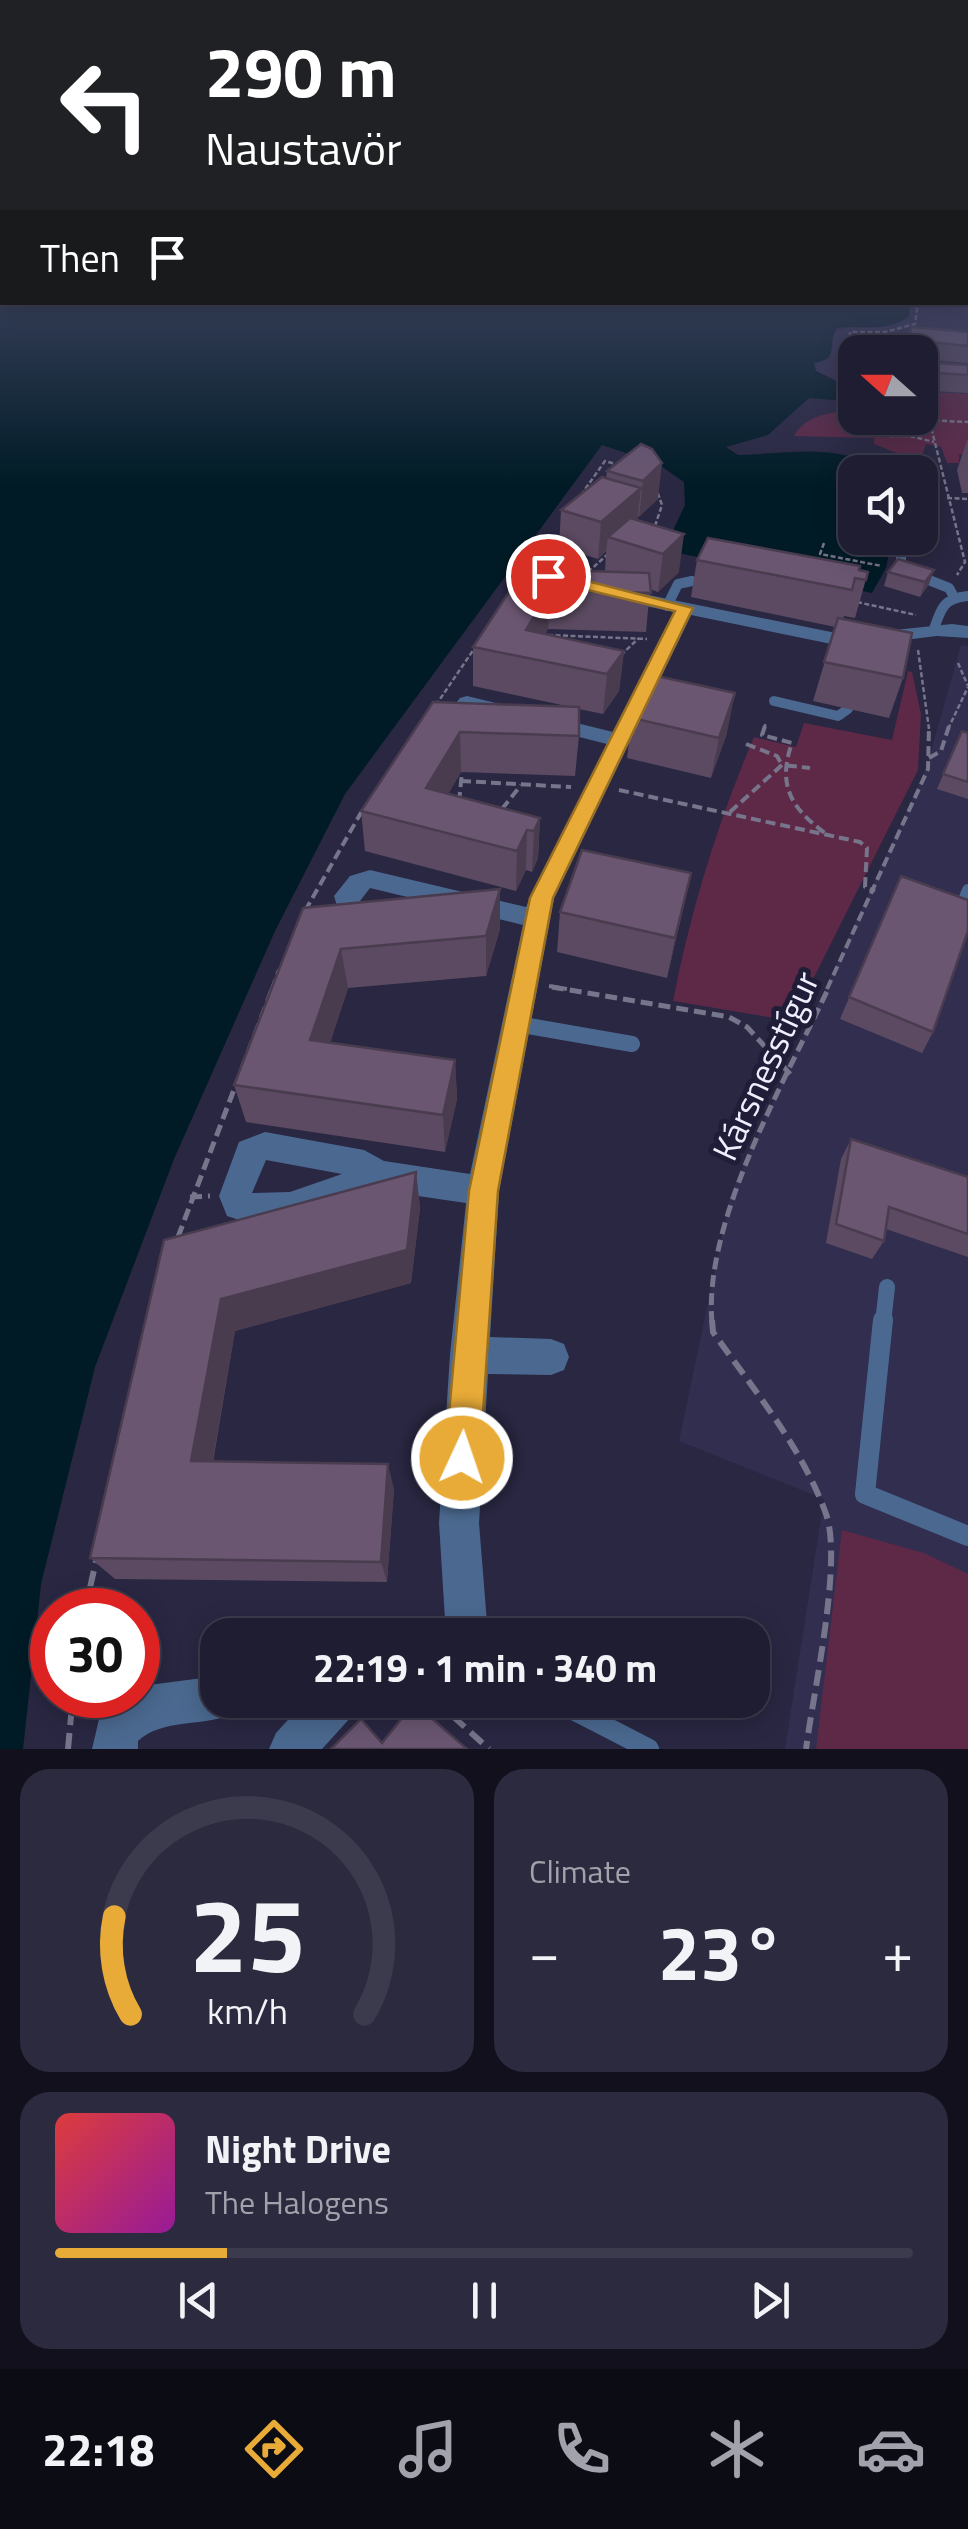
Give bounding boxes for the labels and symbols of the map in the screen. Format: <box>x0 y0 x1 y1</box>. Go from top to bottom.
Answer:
north arrow <box>838 335 938 435</box>
pin <box>506 534 591 619</box>
street label: Kársnesstígur <box>698 962 833 1169</box>
position arrow <box>410 1406 514 1510</box>
speed limit sign: 30 <box>30 1588 160 1718</box>

